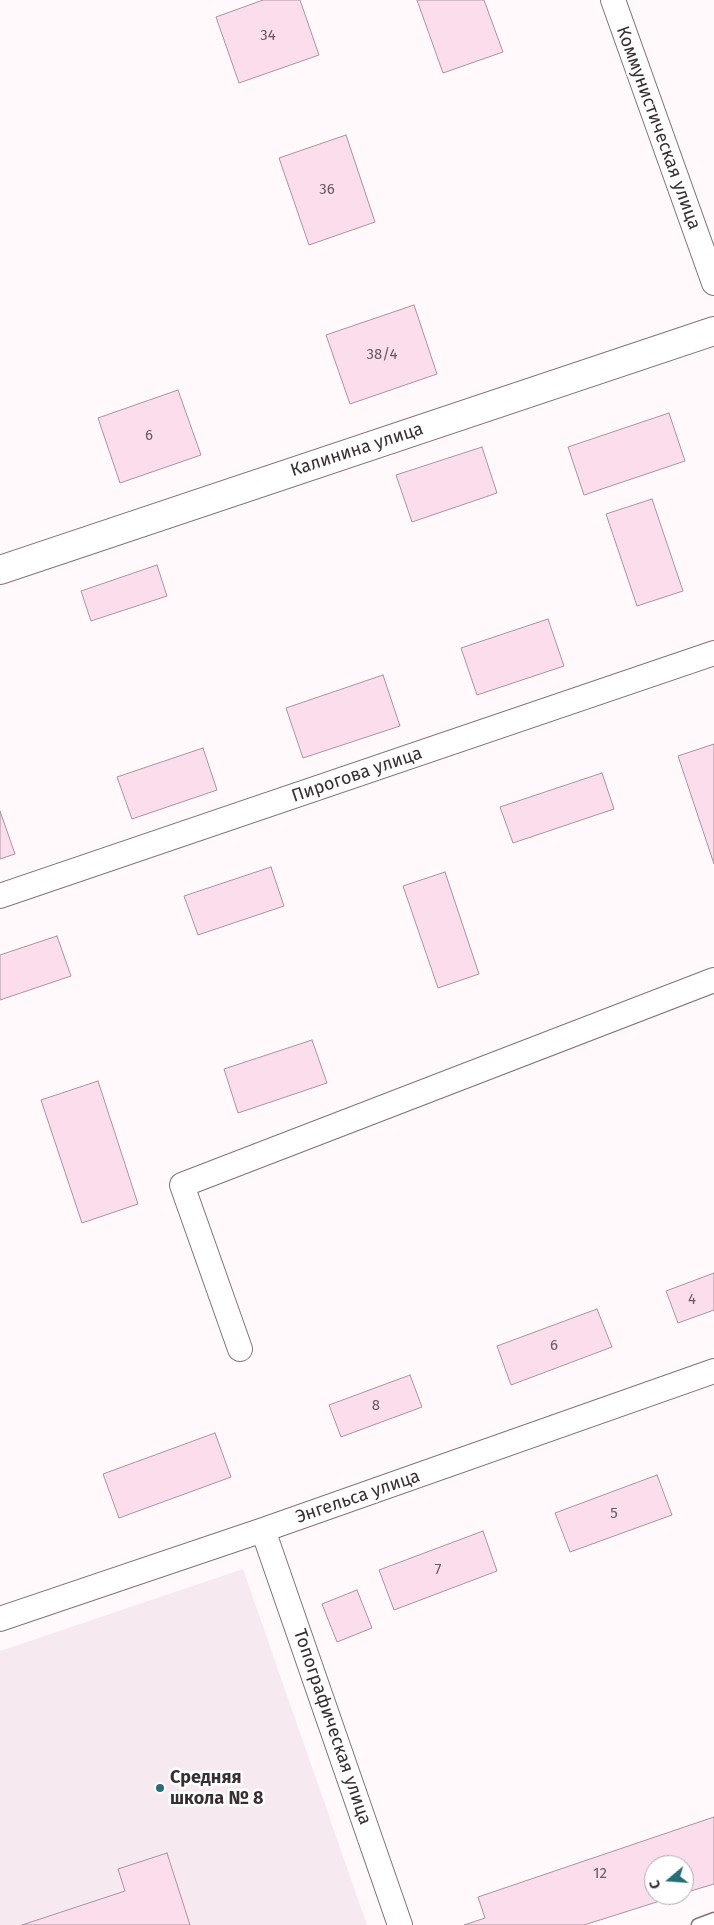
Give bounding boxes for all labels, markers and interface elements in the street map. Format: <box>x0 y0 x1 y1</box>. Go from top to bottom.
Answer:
street label: Коммунистическая улица <box>611 23 705 233</box>
house number: 34 <box>260 27 276 45</box>
house number: 36 <box>319 181 335 199</box>
house number: 38/4 <box>367 346 397 364</box>
street label: Калинина улица <box>288 418 426 482</box>
house number: 6 <box>145 427 153 445</box>
street label: Пирогова улица <box>289 743 425 807</box>
house number: 4 <box>688 1291 696 1309</box>
house number: 6 <box>550 1337 558 1355</box>
house number: 8 <box>372 1397 380 1415</box>
street label: Энгельса улица <box>293 1466 423 1528</box>
house number: 5 <box>610 1505 618 1523</box>
house number: 7 <box>435 1561 441 1579</box>
street label: Топографическая улица <box>288 1626 376 1828</box>
place label: Средняя школа № 8 <box>170 1767 264 1810</box>
marker: Средняя школа № 8 <box>154 1782 166 1794</box>
north arrow <box>644 1855 694 1905</box>
house number: 12 <box>593 1865 607 1883</box>
text: С <box>646 1878 665 1891</box>

